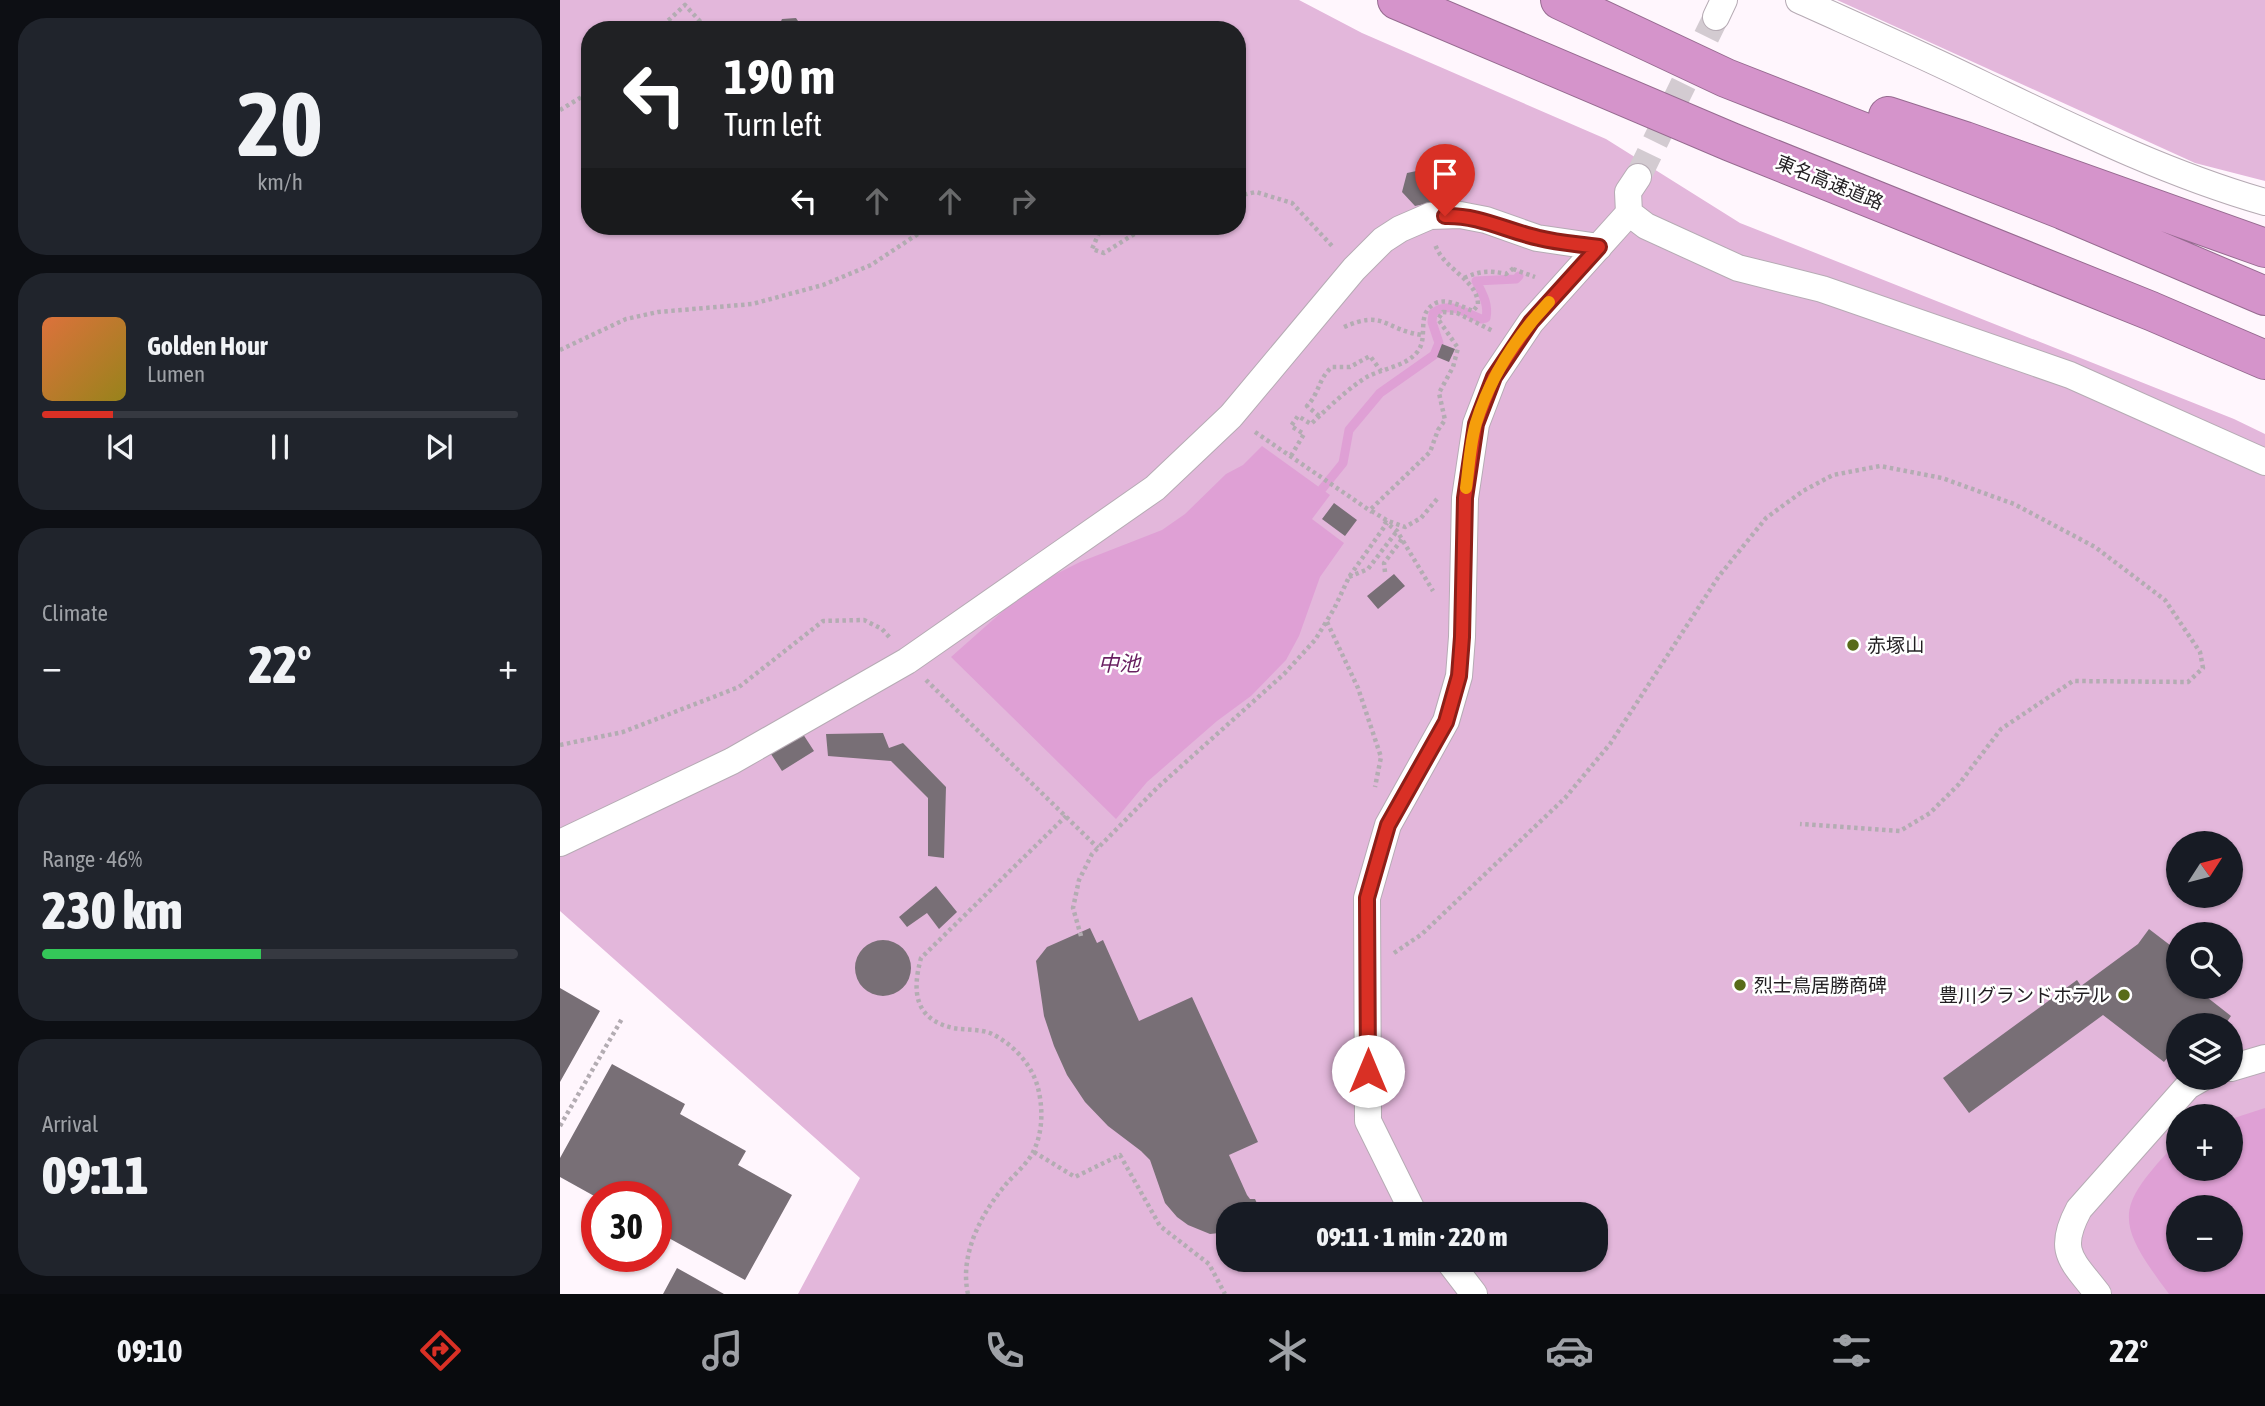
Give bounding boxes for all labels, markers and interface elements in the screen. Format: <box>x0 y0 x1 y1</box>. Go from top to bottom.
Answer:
text: 190 m <box>724 48 835 104</box>
icon: left <box>609 49 700 140</box>
text: 20 <box>237 71 323 175</box>
text: Turn left <box>724 106 822 143</box>
pin <box>1415 144 1475 216</box>
street label: 東名高速道路 <box>1773 150 1887 214</box>
icon: arrive <box>1426 155 1464 193</box>
text: km/h <box>257 169 303 195</box>
icon: left <box>785 182 823 220</box>
icon: ahead <box>858 182 896 220</box>
icon: ahead <box>931 182 969 220</box>
icon: right <box>1004 182 1042 220</box>
text: Golden Hour <box>147 331 267 361</box>
text: Lumen <box>147 361 205 387</box>
icon: previous <box>102 428 140 466</box>
icon: pause <box>261 428 299 466</box>
icon: next <box>420 428 458 466</box>
text: Climate <box>42 600 108 626</box>
text: 22° <box>248 634 312 694</box>
place label: 赤塚山 <box>1867 634 1924 656</box>
marker: 赤塚山 <box>1845 637 1861 653</box>
text: − <box>42 644 62 687</box>
text: + <box>498 644 518 687</box>
water label: 中池 <box>1098 651 1142 675</box>
north arrow <box>2166 831 2244 908</box>
map controls <box>2166 831 2243 1272</box>
text: Range · 46% <box>42 846 142 872</box>
text: 230 km <box>42 880 183 940</box>
button: search <box>2166 922 2243 999</box>
place label: 烈士鳥居勝商碑 <box>1754 974 1887 996</box>
marker: 烈士鳥居勝商碑 <box>1732 977 1748 993</box>
place label: 豊川グランドホテル <box>1939 984 2110 1006</box>
marker: 豊川グランドホテル <box>2116 987 2132 1003</box>
button: layers <box>2166 1013 2243 1090</box>
position arrow <box>1331 1034 1405 1108</box>
button: + <box>2166 1104 2243 1181</box>
text: Arrival <box>42 1111 98 1137</box>
text: 09:11 <box>42 1145 149 1205</box>
speed limit sign: 30 <box>581 1181 672 1272</box>
button: − <box>2166 1195 2243 1272</box>
text: 09:11 · 1 min · 220 m <box>1317 1222 1507 1252</box>
icon: directions <box>416 1326 465 1375</box>
icon: music <box>698 1326 747 1375</box>
icon: phone <box>980 1326 1029 1375</box>
icon: climate <box>1263 1326 1312 1375</box>
icon: car <box>1545 1326 1594 1375</box>
icon: filters <box>1827 1326 1876 1375</box>
text: 09:10 <box>117 1332 182 1369</box>
text: 22° <box>2109 1332 2148 1369</box>

